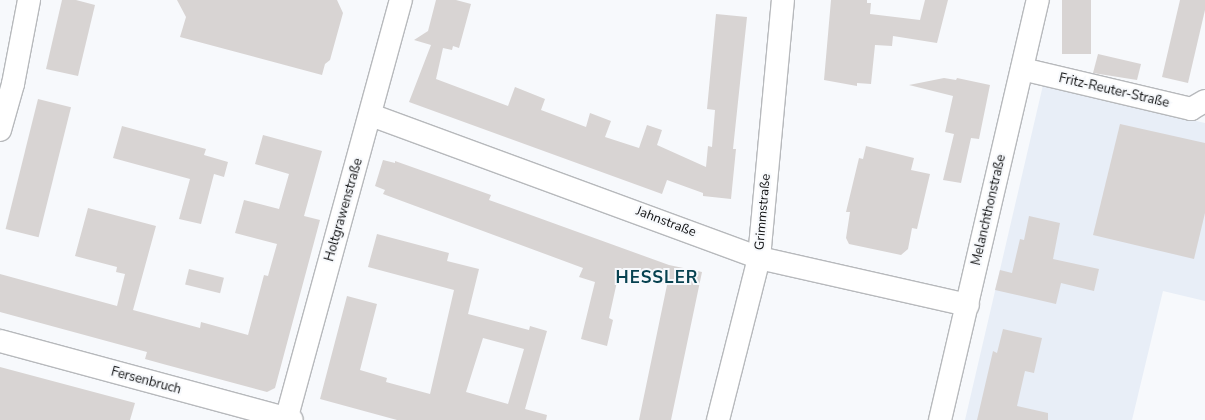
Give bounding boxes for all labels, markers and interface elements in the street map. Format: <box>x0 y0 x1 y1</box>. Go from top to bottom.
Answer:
street label: Fritz-Reuter-Straße <box>1057 71 1171 111</box>
street label: Melanchthonstraße <box>969 153 1009 267</box>
street label: Holtgrawenstraße <box>322 157 366 263</box>
street label: Grimmstraße <box>752 173 774 251</box>
street label: Jahnstraße <box>634 203 698 241</box>
district label: HESSLER <box>616 268 698 288</box>
street label: Fersenbruch <box>109 364 183 398</box>

